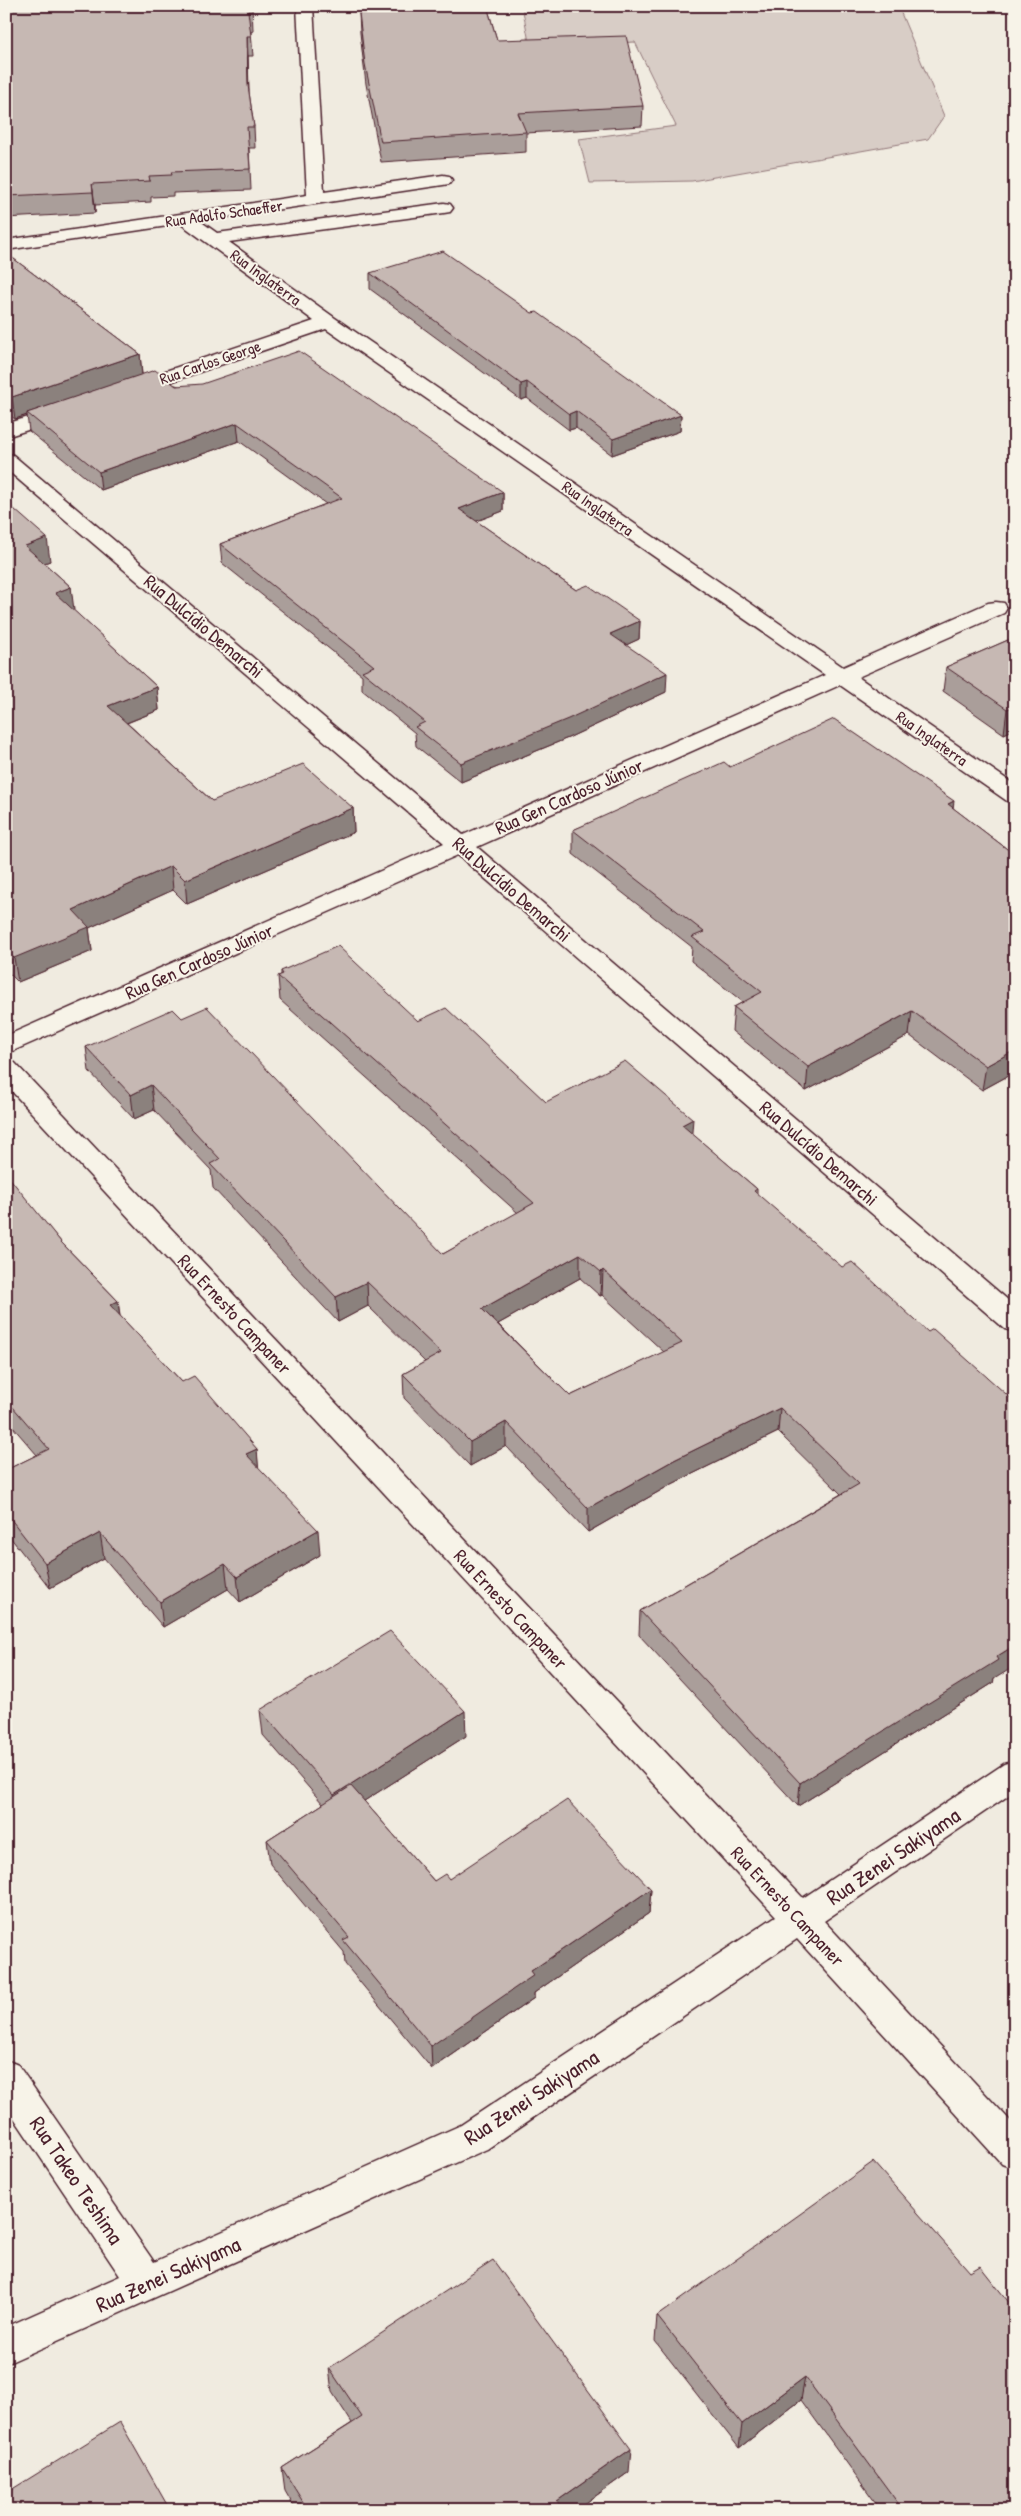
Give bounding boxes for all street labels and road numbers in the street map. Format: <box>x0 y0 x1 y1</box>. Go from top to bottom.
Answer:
street label: Rua Adolfo Schaeffer <box>164 194 284 232</box>
street label: Rua Inglaterra <box>226 244 306 310</box>
street label: Rua Carlos George <box>157 334 264 390</box>
street label: Rua Inglaterra <box>558 475 638 541</box>
street label: Rua Dulcídio Demarchi <box>139 568 269 684</box>
street label: Rua Inglaterra <box>892 705 972 771</box>
street label: Rua Gen Cardoso Júnior <box>491 751 648 840</box>
street label: Rua Dulcídio Demarchi <box>447 830 577 948</box>
street label: Rua Gen Cardoso Júnior <box>121 916 278 1005</box>
street label: Rua Dulcídio Demarchi <box>754 1094 884 1212</box>
street label: Rua Ernesto Campaner <box>172 1248 298 1380</box>
street label: Rua Ernesto Campaner <box>448 1543 574 1675</box>
street label: Rua Zenei Sakiyama <box>820 1800 966 1912</box>
street label: Rua Ernesto Campaner <box>725 1840 851 1972</box>
street label: Rua Zenei Sakiyama <box>458 2042 605 2152</box>
street label: Rua Takeo Teshima <box>23 2110 131 2250</box>
street label: Rua Zenei Sakiyama <box>91 2229 245 2319</box>

